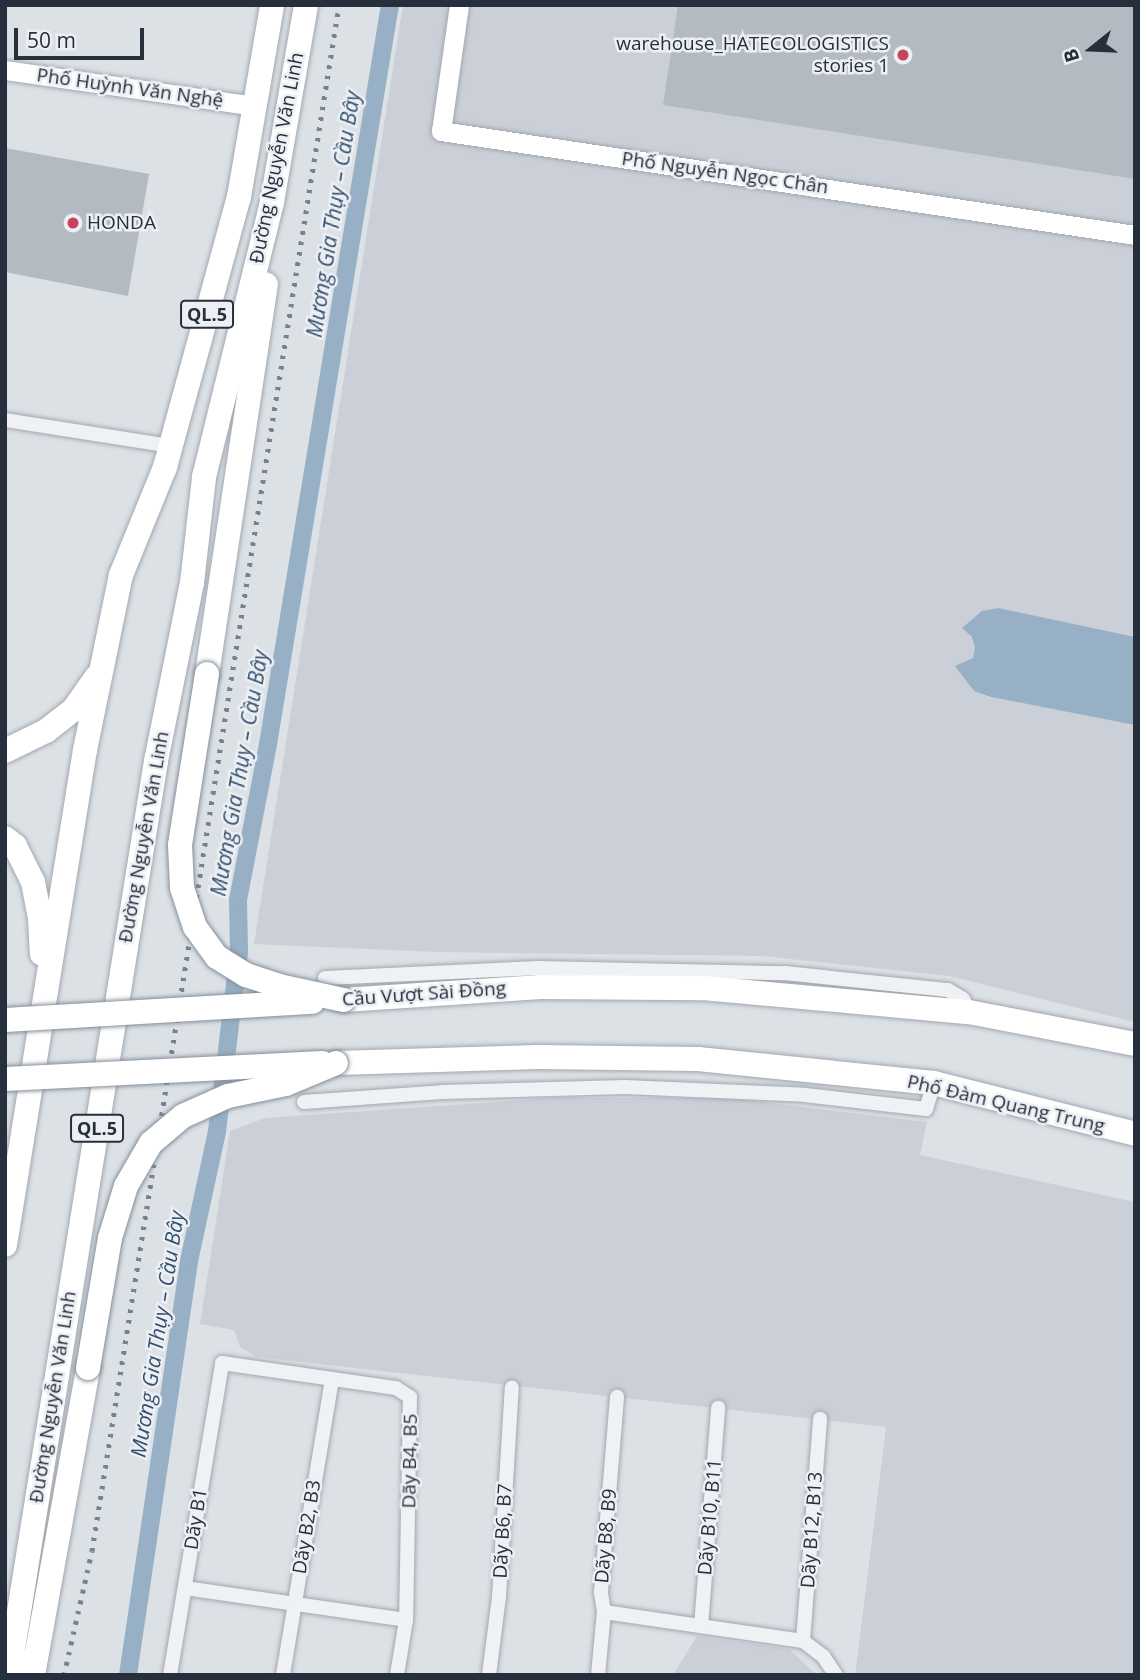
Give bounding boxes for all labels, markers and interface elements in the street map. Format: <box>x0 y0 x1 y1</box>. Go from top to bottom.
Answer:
scale bar <box>18 14 147 58</box>
north arrow <box>1056 14 1126 84</box>
text: 50 m <box>27 26 76 54</box>
place label: warehouse_HATECOLOGISTICS stories 1 <box>616 33 889 77</box>
text: B <box>1057 45 1085 66</box>
marker: warehouse_HATECOLOGISTICS stories 1 <box>895 47 911 63</box>
street label: Đường Nguyễn Văn Linh <box>245 51 309 265</box>
street label: Phố Huỳnh Văn Nghệ <box>35 64 225 112</box>
water label: Mương Gia Thụy – Cầu Bây <box>301 89 365 339</box>
street label: Phố Nguyễn Ngọc Chân <box>620 147 830 199</box>
place label: HONDA <box>87 212 156 234</box>
marker: HONDA <box>65 215 81 231</box>
road number: QL.5 <box>179 300 235 328</box>
water label: Mương Gia Thụy – Cầu Bây <box>205 648 273 898</box>
street label: Đường Nguyễn Văn Linh <box>114 729 174 945</box>
street label: Cầu Vượt Sài Đồng <box>341 977 507 1011</box>
street label: Phố Đàm Quang Trung <box>905 1070 1107 1138</box>
road number: QL.5 <box>69 1114 125 1142</box>
water label: Mương Gia Thụy – Cầu Bây <box>125 1209 189 1459</box>
street label: Đường Nguyễn Văn Linh <box>25 1289 81 1505</box>
street label: Dãy B4, B5 <box>398 1413 422 1509</box>
street label: Dãy B10, B11 <box>694 1458 726 1576</box>
street label: Dãy B12, B13 <box>797 1471 827 1589</box>
street label: Dãy B2, B3 <box>288 1478 326 1576</box>
street label: Dãy B6, B7 <box>489 1483 517 1579</box>
street label: Dãy B1 <box>180 1487 212 1551</box>
street label: Dãy B8, B9 <box>591 1488 621 1584</box>

